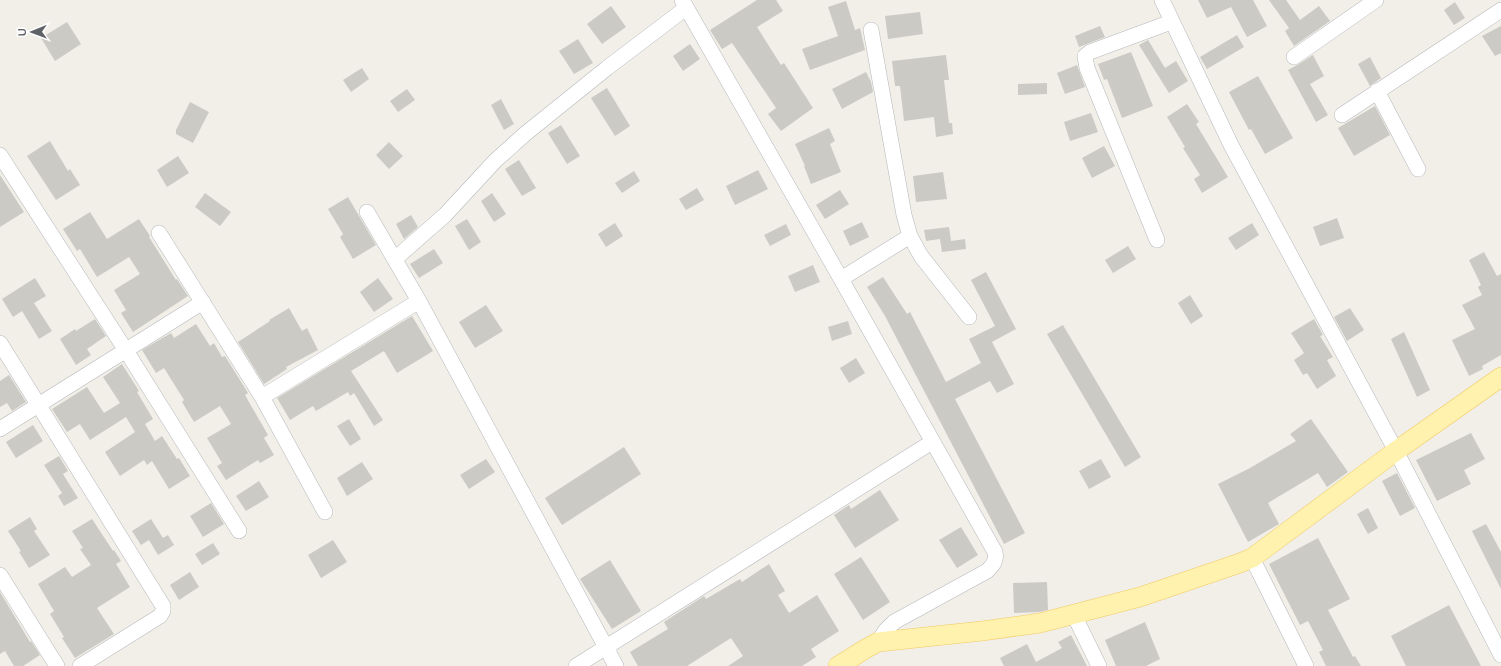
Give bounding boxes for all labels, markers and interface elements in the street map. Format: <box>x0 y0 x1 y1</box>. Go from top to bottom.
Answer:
north arrow <box>12 12 52 52</box>
text: U <box>15 28 29 36</box>

